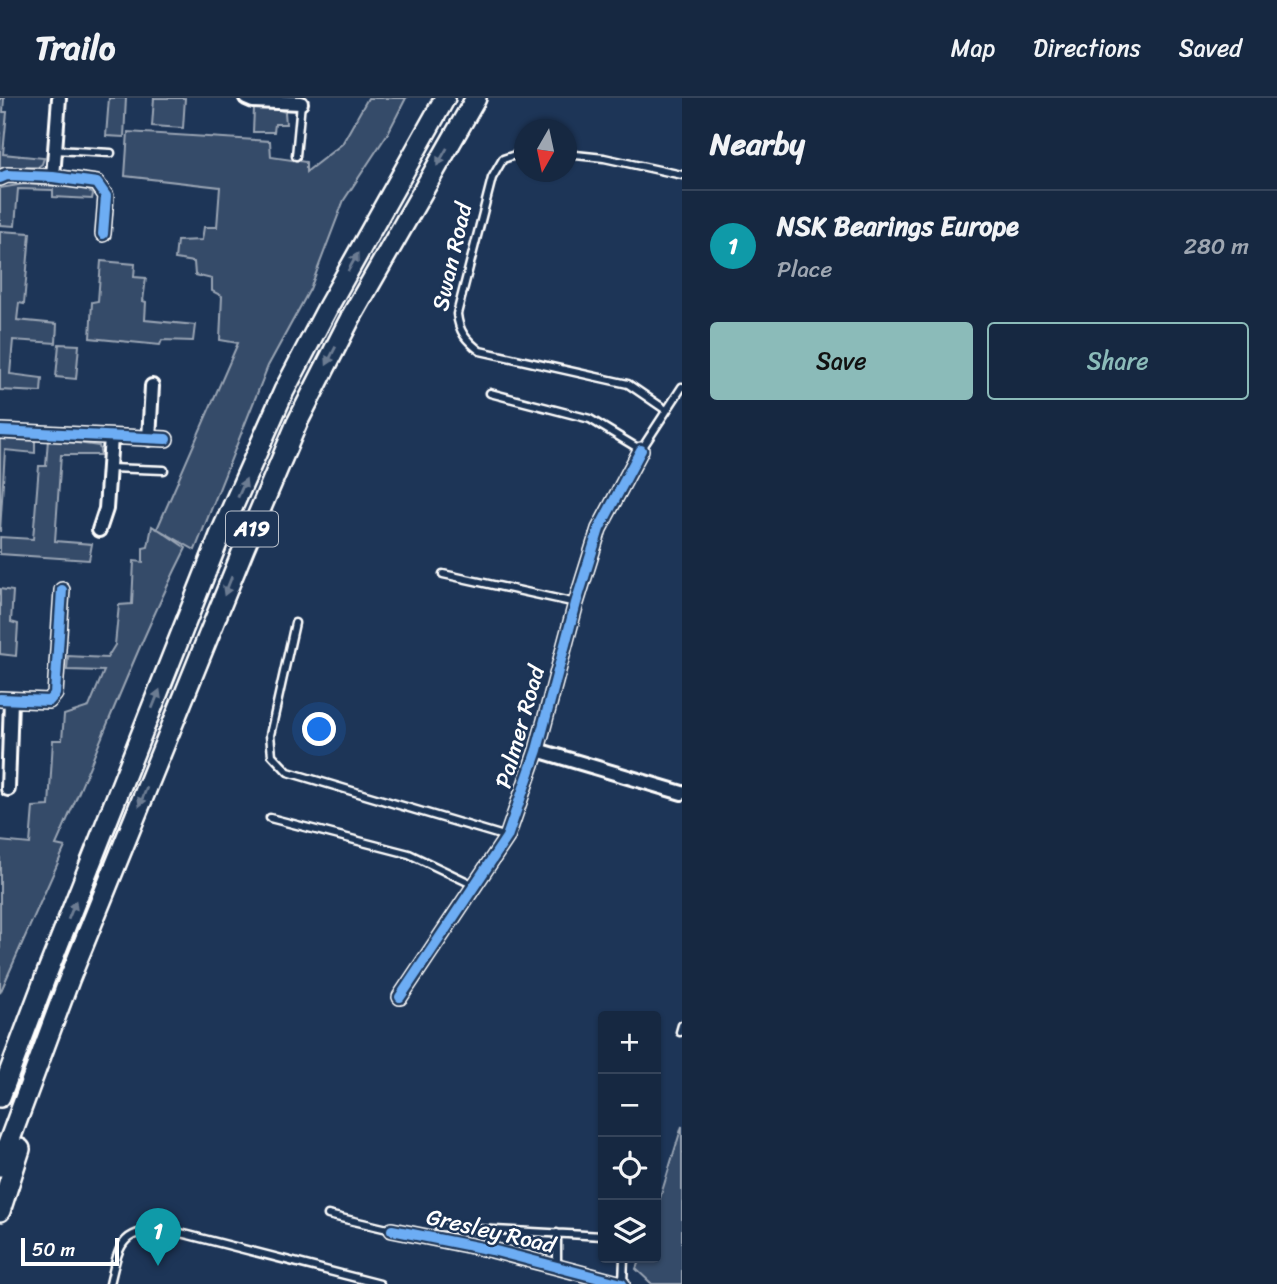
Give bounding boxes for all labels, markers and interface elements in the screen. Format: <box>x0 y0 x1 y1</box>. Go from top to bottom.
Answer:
text: Trailo <box>35 19 115 77</box>
text: Map <box>951 27 995 69</box>
text: Directions <box>1033 27 1141 69</box>
text: Saved <box>1179 27 1242 69</box>
text: Nearby <box>710 117 805 171</box>
north arrow <box>514 119 577 182</box>
one-way arrow <box>436 148 448 167</box>
street label: Swan Road <box>420 197 485 315</box>
text: NSK Bearings Europe <box>777 203 1019 249</box>
text: 1 <box>728 226 738 267</box>
text: 280 m <box>1184 226 1249 267</box>
text: Place <box>777 249 832 290</box>
one-way arrow <box>347 252 359 272</box>
button: Save <box>710 322 973 400</box>
button: Share <box>987 322 1249 400</box>
one-way arrow <box>325 346 336 366</box>
one-way arrow <box>236 477 247 498</box>
road number: A19 <box>226 512 278 546</box>
one-way arrow <box>223 576 234 597</box>
street label: Palmer Road <box>483 659 558 793</box>
one-way arrow <box>150 688 161 709</box>
your location <box>302 712 336 746</box>
one-way arrow <box>137 786 148 807</box>
one-way arrow <box>66 899 77 920</box>
map controls <box>598 1011 661 1263</box>
button: + <box>598 1011 661 1074</box>
button: − <box>598 1074 661 1137</box>
button: locate <box>598 1137 661 1200</box>
street label: Gresley Road <box>422 1196 561 1266</box>
button: layers <box>598 1200 661 1263</box>
pin: 1 <box>135 1208 181 1266</box>
text: 50 m <box>32 1233 75 1266</box>
scale bar <box>21 1235 119 1267</box>

